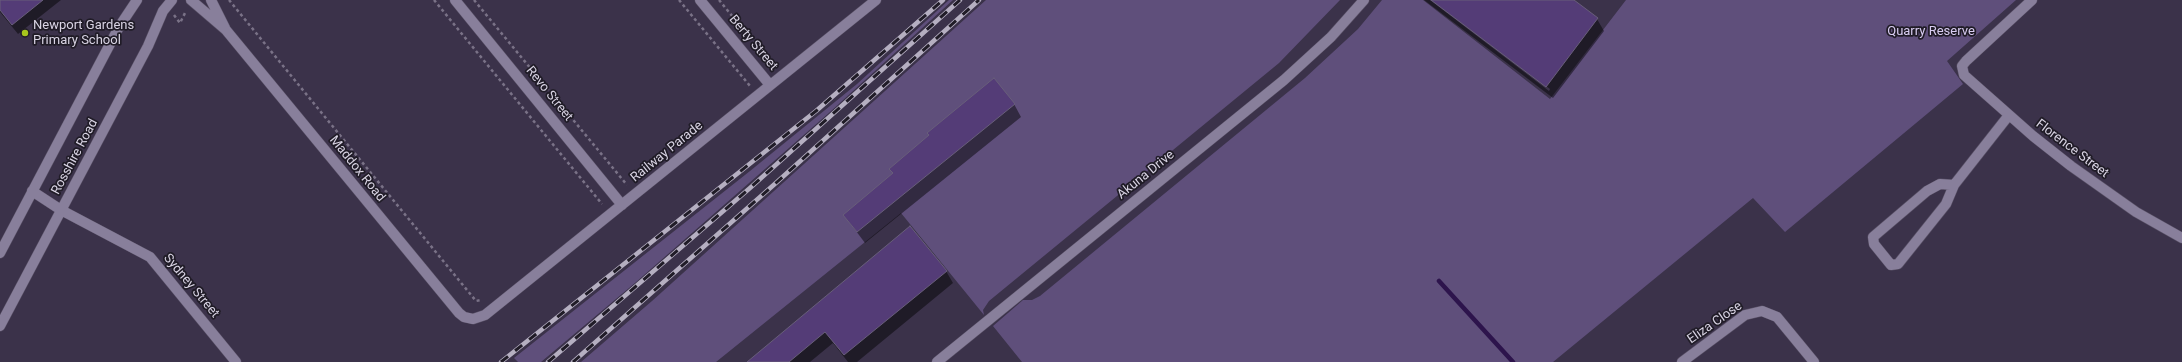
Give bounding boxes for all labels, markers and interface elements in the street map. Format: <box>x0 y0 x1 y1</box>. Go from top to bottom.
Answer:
street label: Berty Street <box>725 12 781 74</box>
place label: Newport Gardens Primary School <box>33 18 134 49</box>
park label: Quarry Reserve <box>1887 24 1975 40</box>
marker: Newport Gardens Primary School <box>20 28 30 38</box>
street label: Revo Street <box>522 63 576 125</box>
street label: Florence Street <box>2032 116 2112 182</box>
street label: Rosshire Road <box>49 117 101 197</box>
street label: Railway Parade <box>628 118 706 186</box>
street label: Maddox Road <box>326 133 388 205</box>
street label: Akuna Drive <box>1114 147 1178 203</box>
street label: Sydney Street <box>160 251 222 321</box>
street label: Eliza Close <box>1685 299 1745 347</box>

